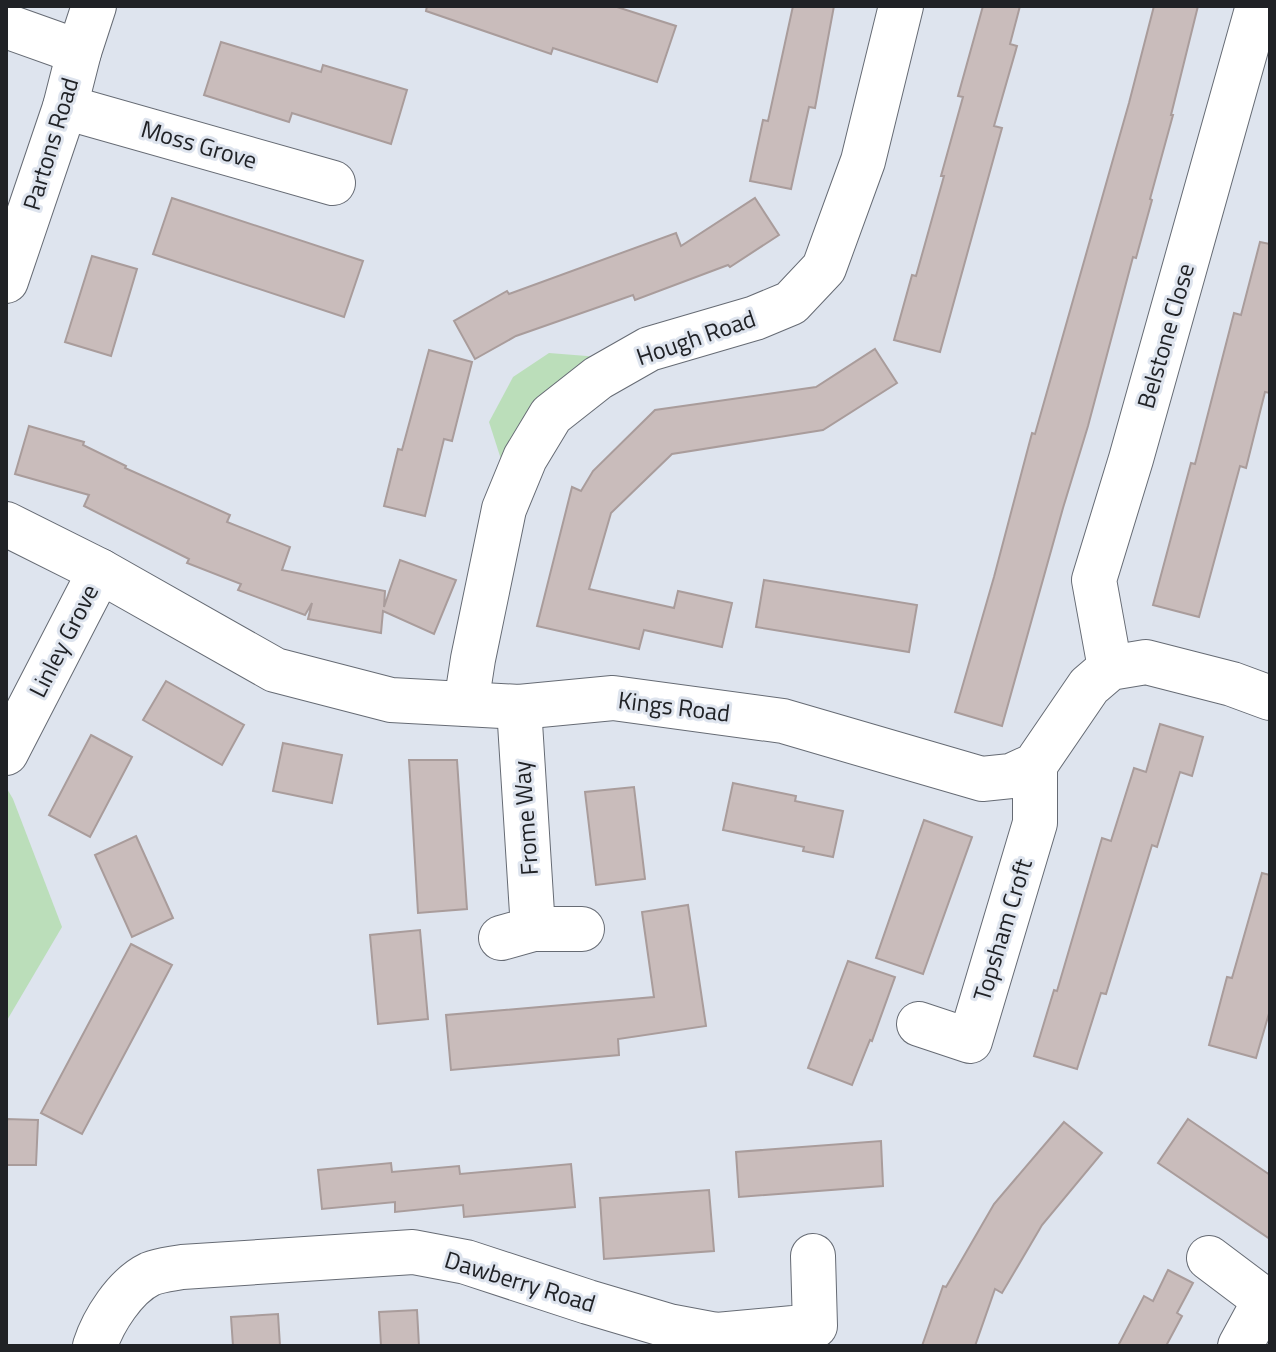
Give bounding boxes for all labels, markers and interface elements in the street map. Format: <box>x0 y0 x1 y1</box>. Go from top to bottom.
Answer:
street label: Partons Road <box>13 73 87 214</box>
street label: Moss Grove <box>137 110 261 178</box>
street label: Belstone Close <box>1127 259 1203 413</box>
street label: Hough Road <box>631 300 760 374</box>
street label: Linley Grove <box>19 578 107 703</box>
street label: Kings Road <box>616 681 732 731</box>
street label: Frome Way <box>503 759 547 877</box>
street label: Topsham Croft <box>963 853 1041 1005</box>
street label: Dawberry Road <box>440 1241 600 1321</box>

